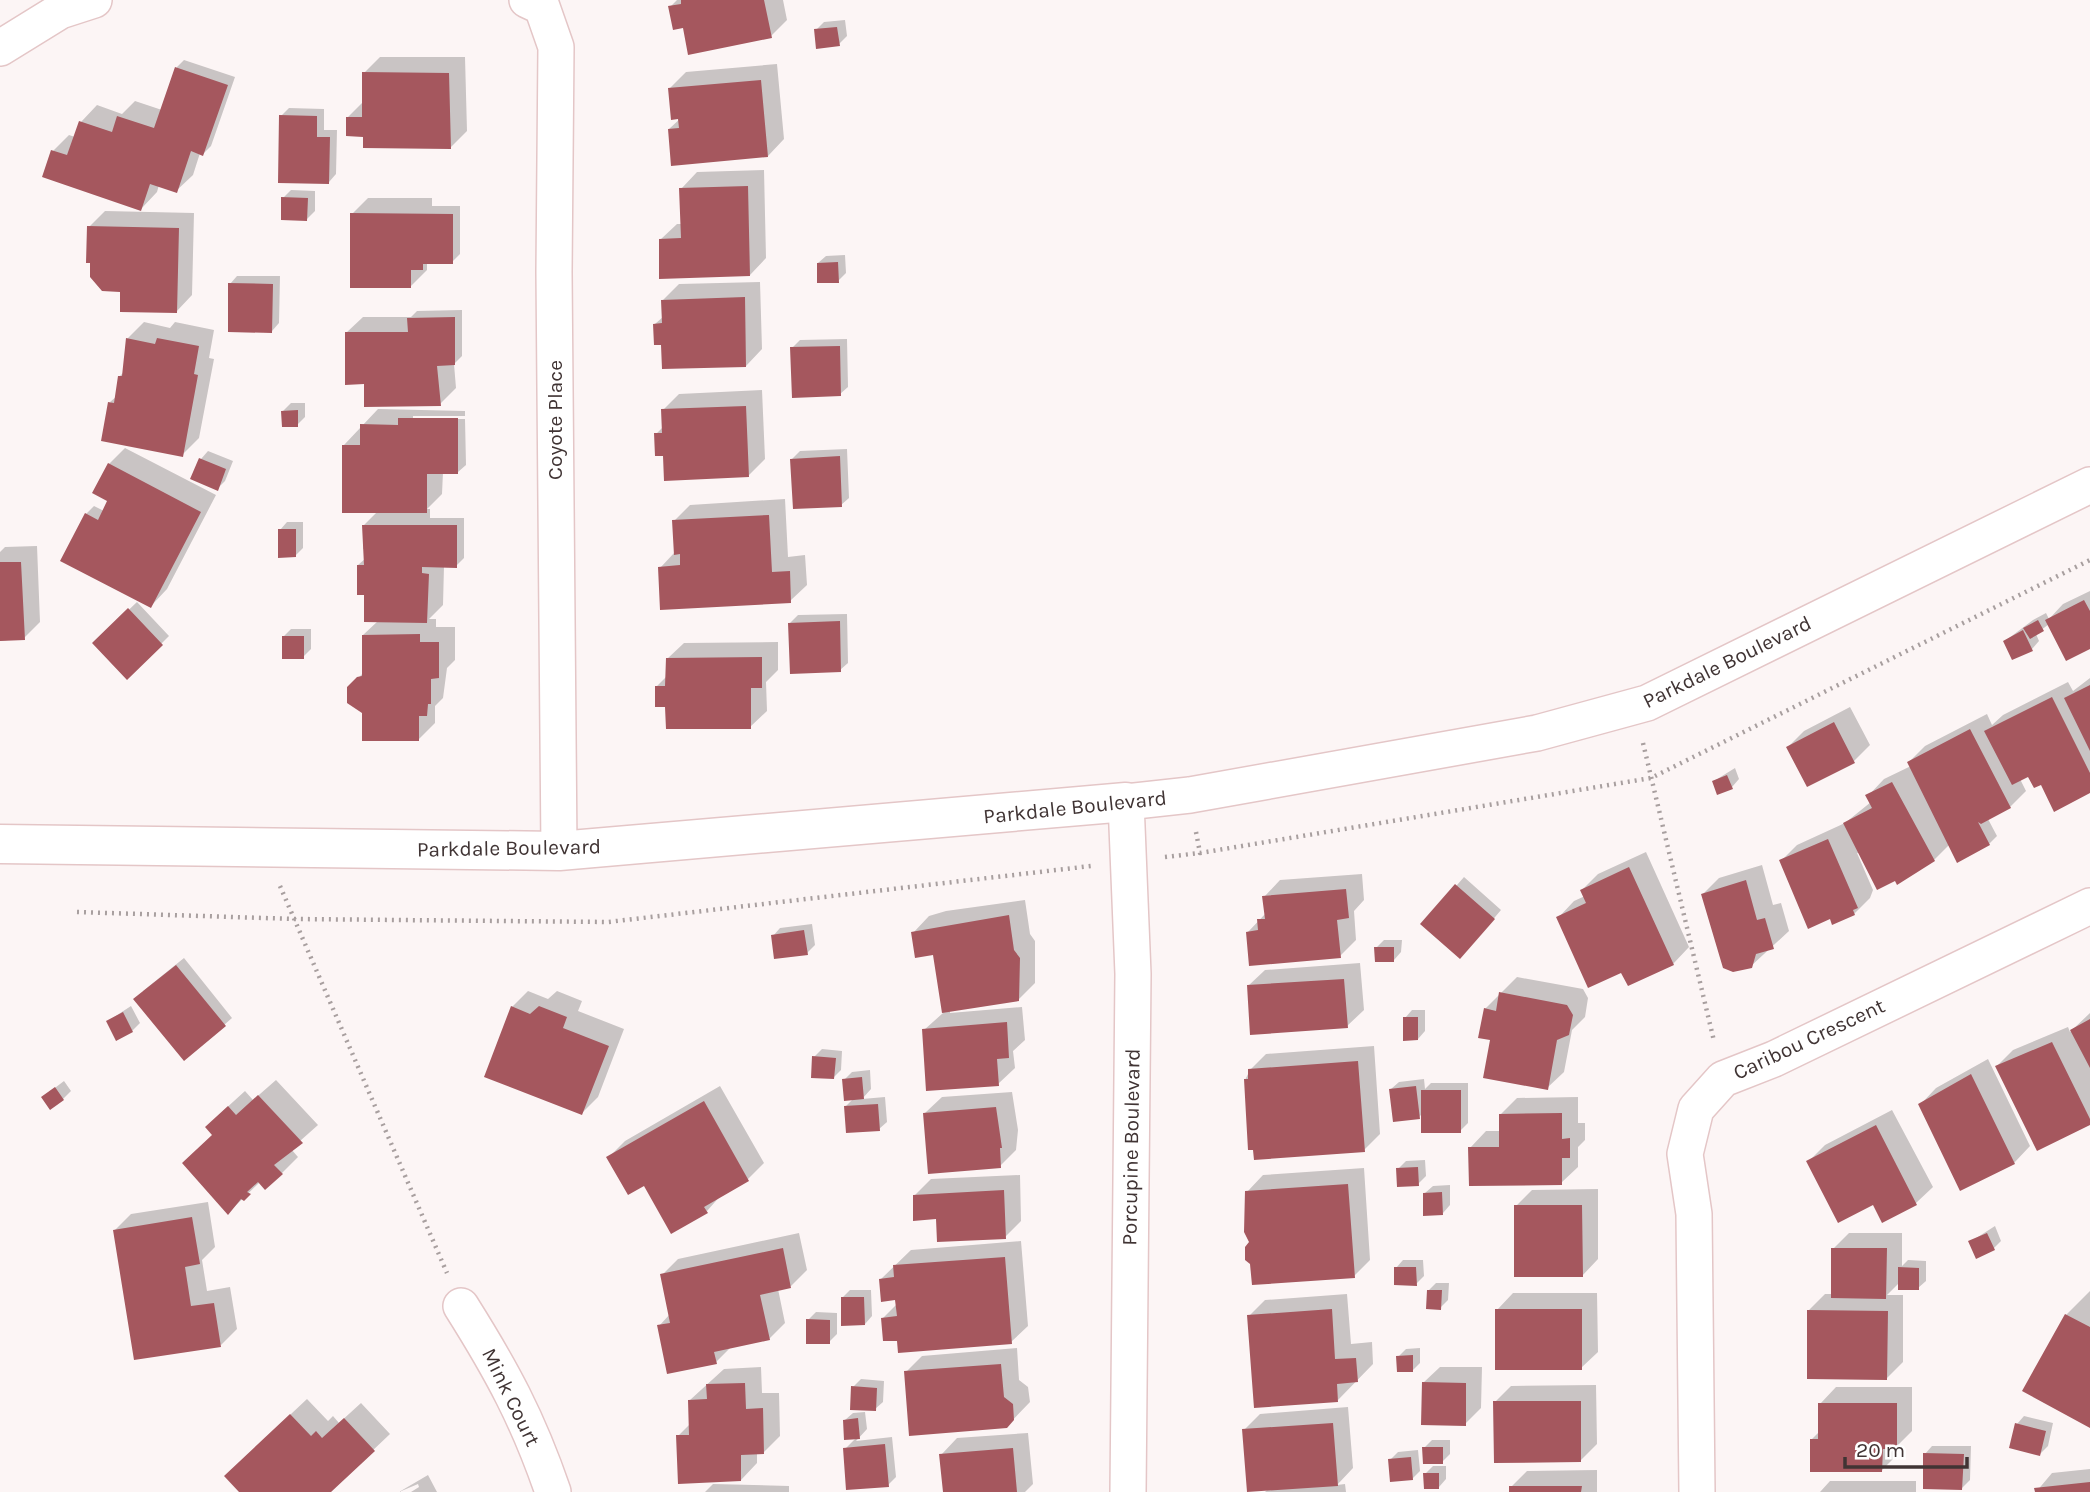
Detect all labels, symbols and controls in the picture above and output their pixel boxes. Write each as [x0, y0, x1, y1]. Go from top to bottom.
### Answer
street label: Coyote Place [543, 360, 567, 480]
street label: Parkdale Boulevard [1639, 611, 1815, 713]
street label: Parkdale Boulevard [982, 785, 1168, 829]
street label: Parkdale Boulevard [417, 834, 601, 862]
street label: Caribou Crescent [1729, 993, 1889, 1085]
street label: Porcupine Boulevard [1117, 1048, 1145, 1246]
street label: Mink Court [477, 1344, 545, 1450]
scale bar [1845, 1426, 1968, 1470]
text: 20 m [1856, 1438, 1905, 1462]

